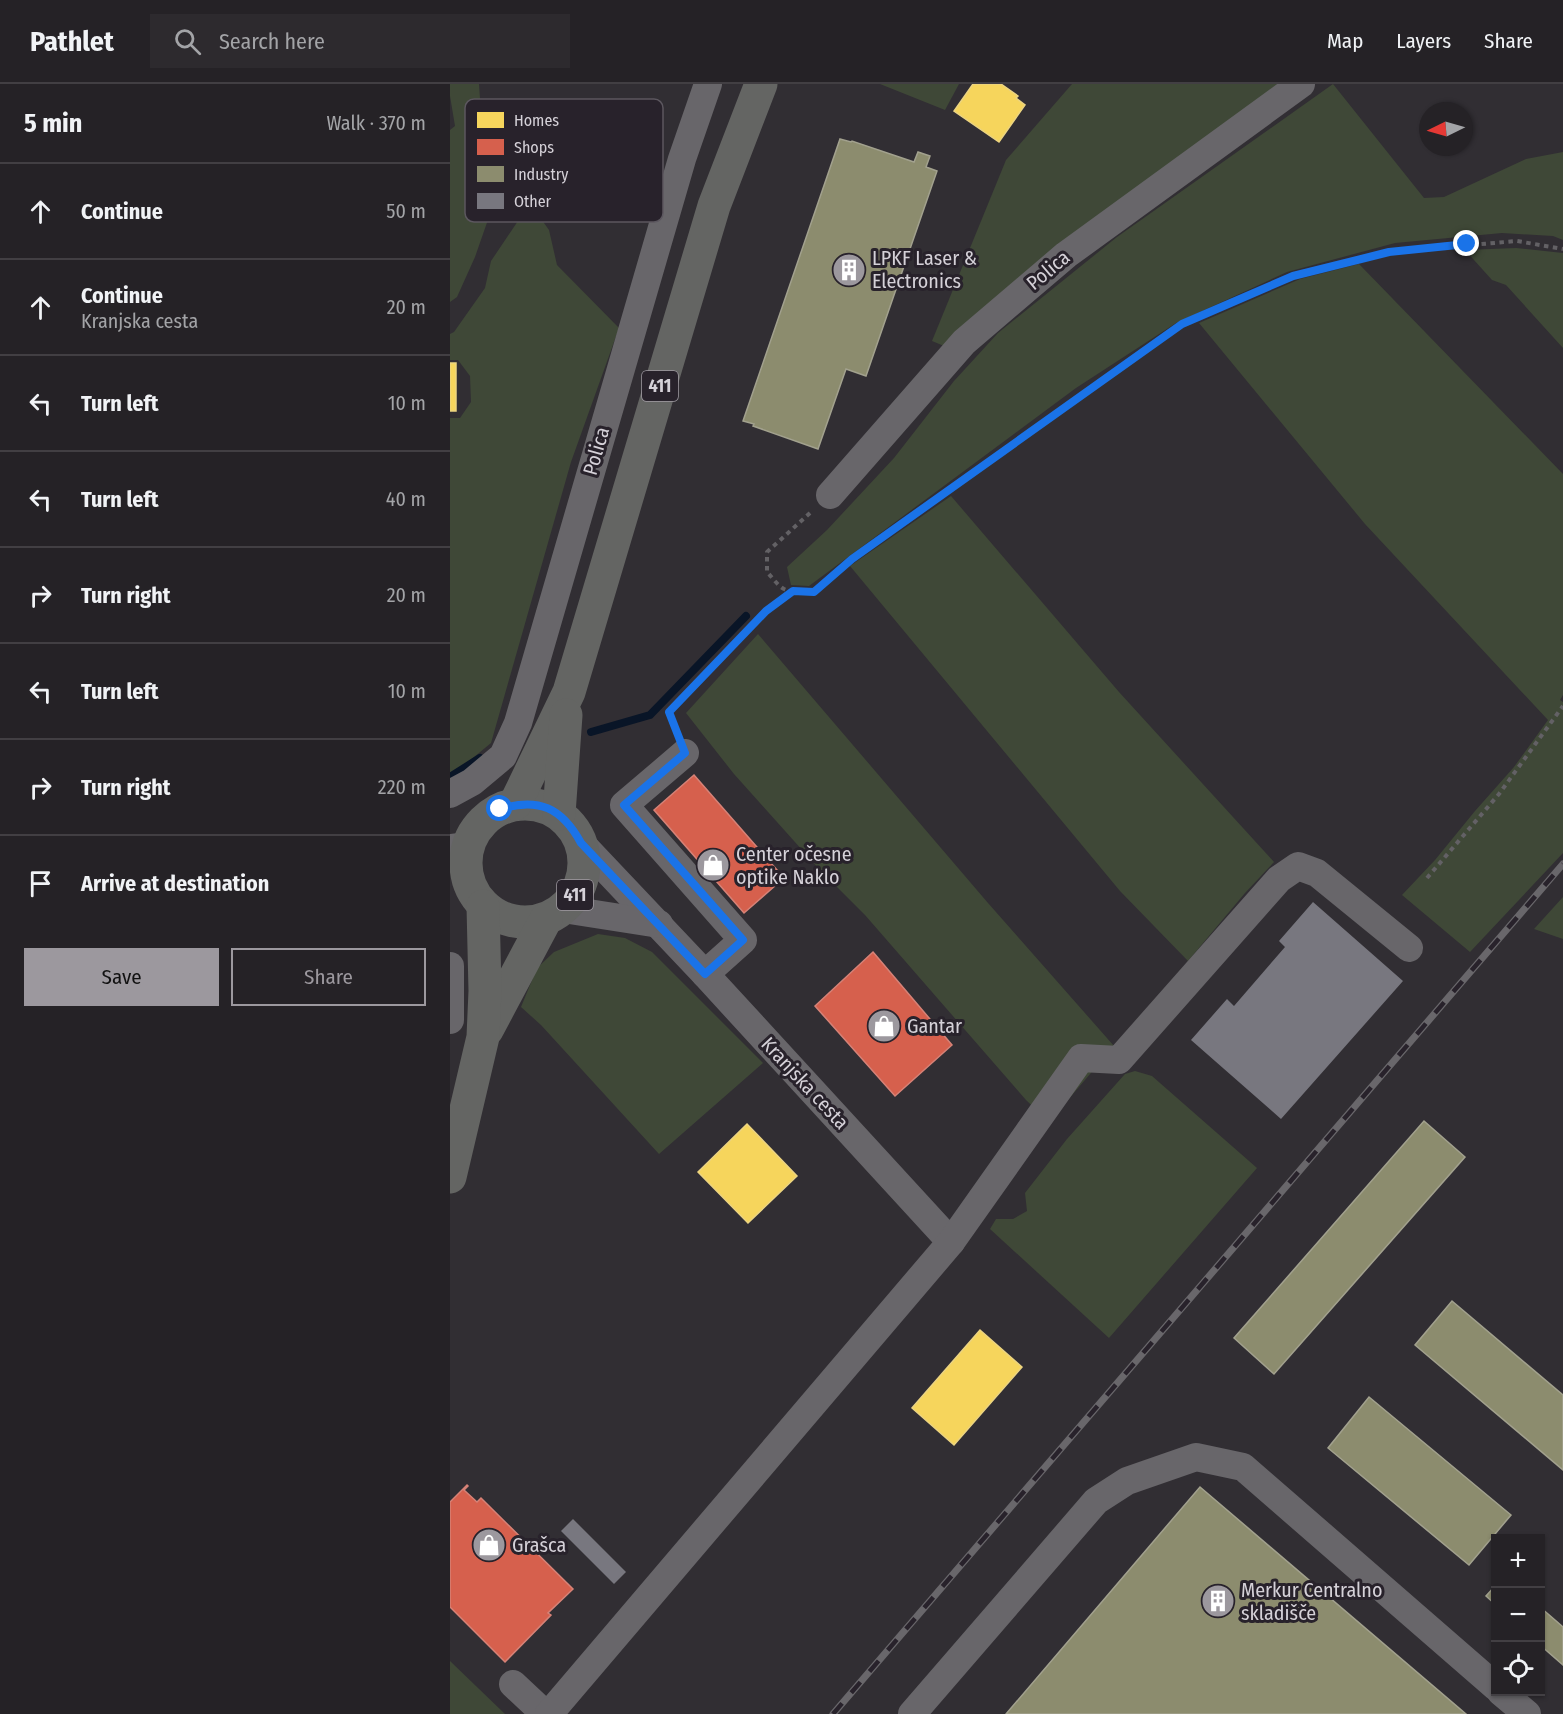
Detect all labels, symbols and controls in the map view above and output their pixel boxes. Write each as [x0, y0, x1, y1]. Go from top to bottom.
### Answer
search box [150, 14, 570, 68]
text: Pathlet [30, 25, 114, 58]
icon: search [171, 25, 204, 58]
text: Search here [219, 28, 325, 55]
text: Map [1327, 28, 1363, 54]
text: Layers [1396, 28, 1451, 54]
text: Share [1484, 28, 1533, 54]
legend [465, 99, 663, 222]
north arrow [1419, 102, 1473, 156]
text: 5 min [24, 108, 82, 139]
text: Walk · 370 m [326, 111, 426, 135]
text: Homes [514, 111, 559, 130]
text: Shops [514, 138, 554, 157]
text: Industry [514, 165, 569, 184]
text: Other [514, 192, 552, 211]
icon: ahead [24, 195, 57, 228]
text: Continue [81, 198, 163, 225]
text: 50 m [386, 199, 426, 223]
route end [1453, 230, 1479, 256]
street label: Polica [1022, 245, 1074, 295]
place label: LPKF Laser & Electronics [872, 246, 977, 293]
building icon: LPKF Laser & Electronics [831, 252, 867, 288]
text: Continue [81, 282, 163, 309]
icon: ahead [24, 291, 57, 324]
text: 20 m [387, 295, 426, 319]
text: Kranjska cesta [81, 309, 198, 333]
road number: 411 [642, 371, 678, 401]
icon: left [24, 387, 57, 420]
text: Turn left [81, 390, 159, 417]
text: 10 m [388, 391, 426, 415]
street label: Polica [578, 424, 614, 478]
icon: left [24, 483, 57, 516]
text: Turn left [81, 486, 159, 513]
text: 40 m [386, 487, 426, 511]
icon: right [24, 579, 57, 612]
text: Turn right [81, 582, 170, 609]
text: 20 m [387, 583, 426, 607]
icon: left [24, 675, 57, 708]
text: Turn left [81, 678, 159, 705]
text: 10 m [388, 679, 426, 703]
icon: right [24, 771, 57, 804]
text: Turn right [81, 774, 170, 801]
text: 220 m [378, 775, 426, 799]
route start [486, 795, 512, 821]
place label: Center očesne optike Naklo [736, 842, 852, 889]
shop icon: Center očesne optike Naklo [695, 847, 731, 883]
icon: arrive [24, 867, 57, 900]
text: Arrive at destination [81, 870, 269, 897]
road number: 411 [557, 880, 593, 910]
button: Save [24, 948, 219, 1006]
button: Share [231, 948, 426, 1006]
shop icon: Gantar [866, 1008, 902, 1044]
place label: Gantar [907, 1014, 962, 1038]
street label: Kranjska cesta [756, 1032, 854, 1134]
shop icon: Grašca [471, 1527, 507, 1563]
place label: Grašca [512, 1533, 566, 1557]
map controls [1491, 1534, 1545, 1696]
button: + [1491, 1534, 1545, 1588]
place label: Merkur Centralno skladišče [1241, 1578, 1382, 1625]
building icon: Merkur Centralno skladišče [1200, 1583, 1236, 1619]
button: − [1491, 1588, 1545, 1642]
button: locate [1491, 1642, 1545, 1696]

